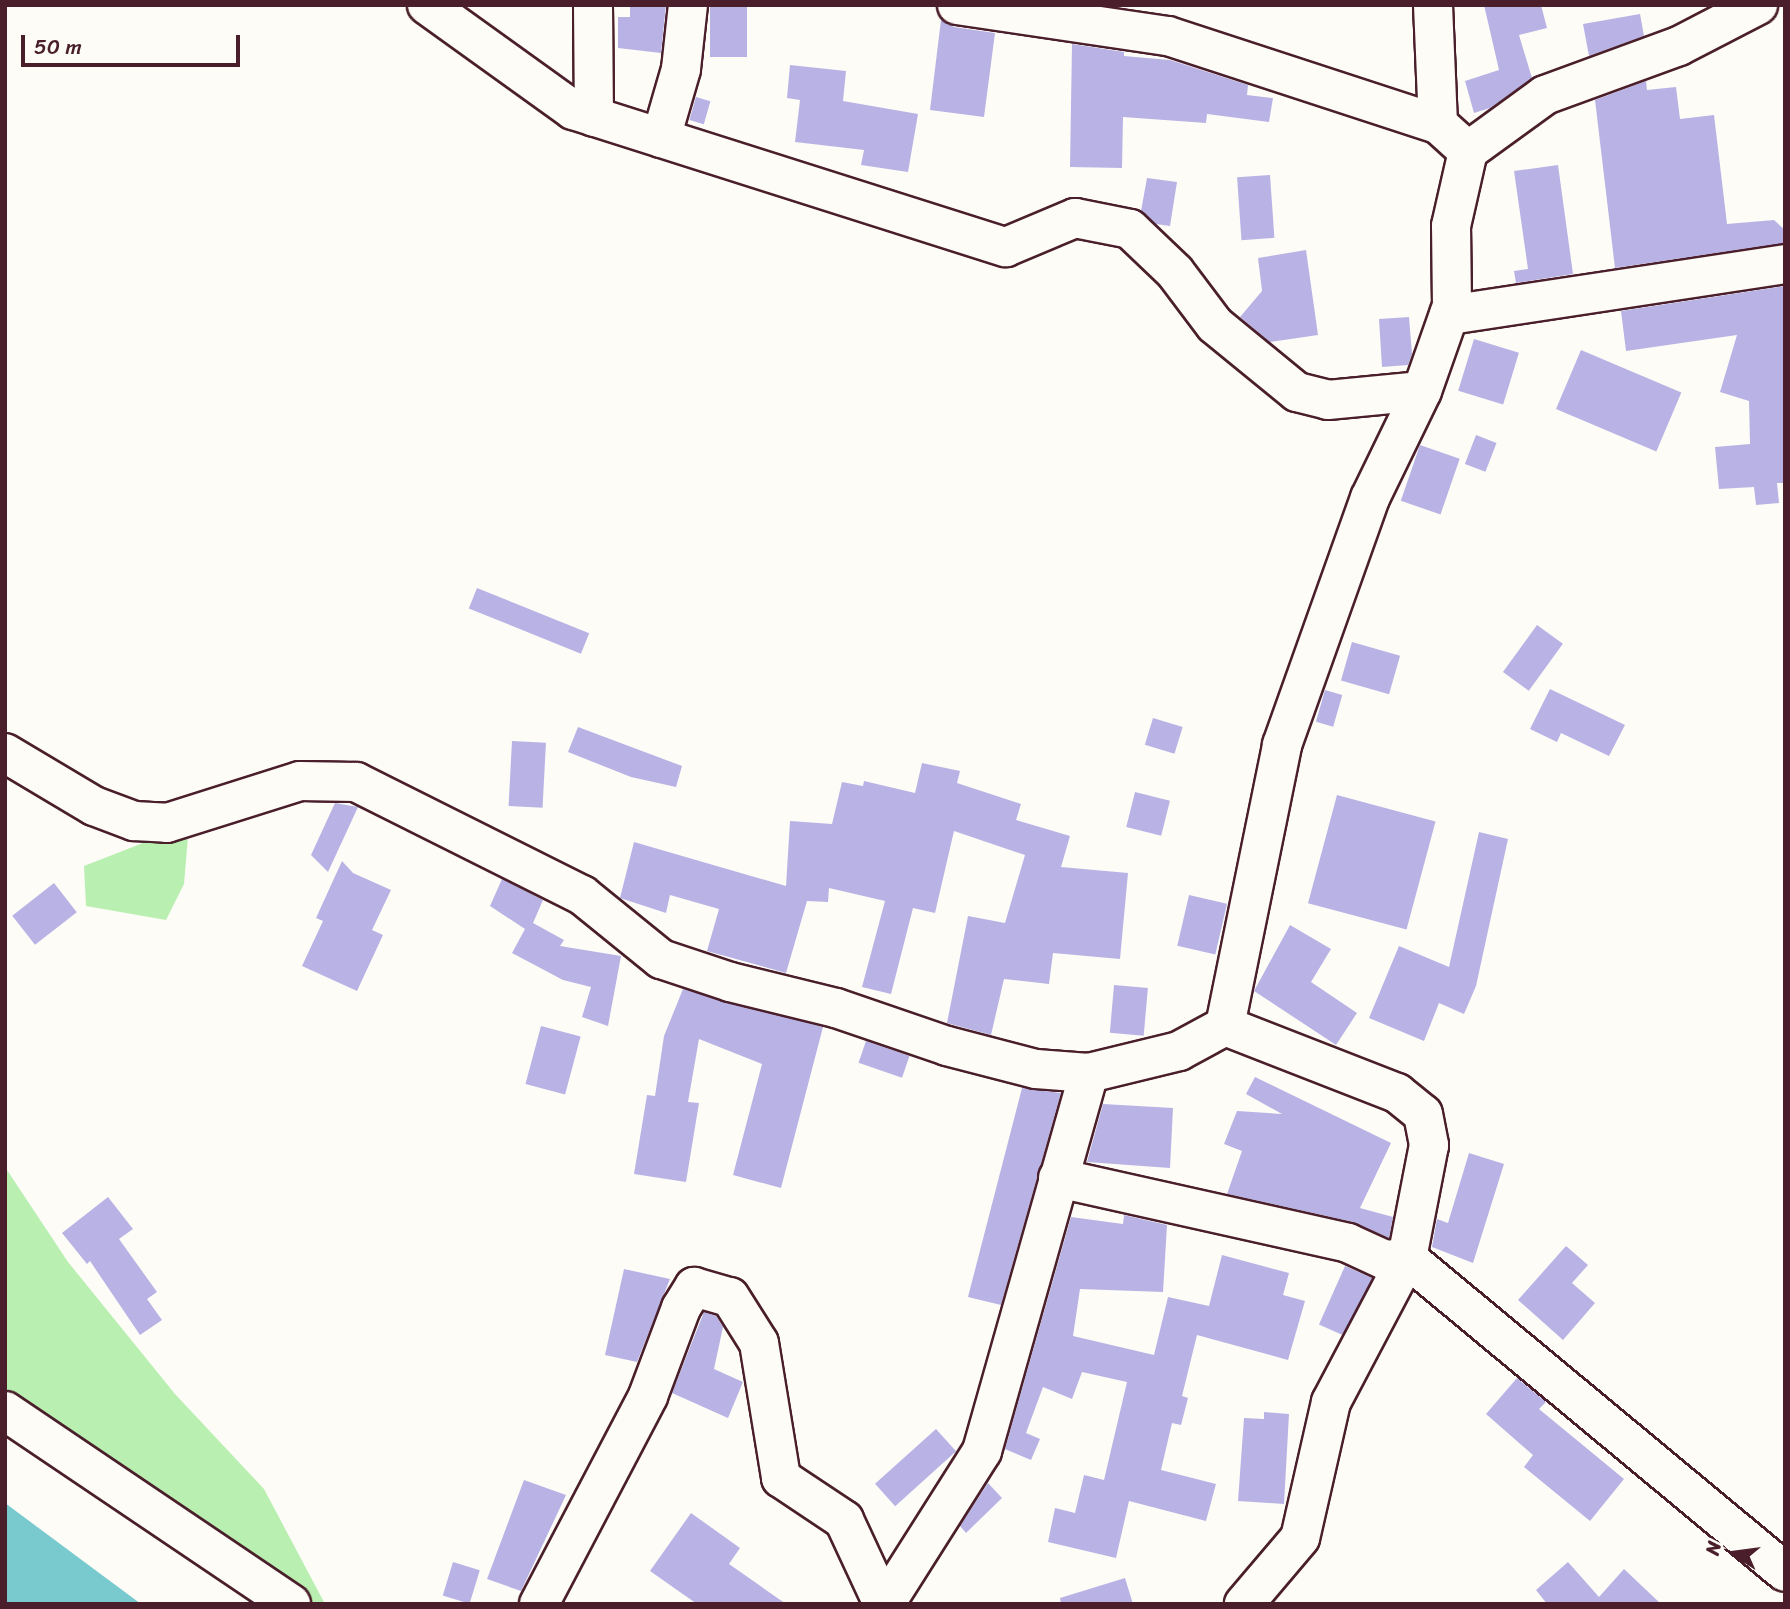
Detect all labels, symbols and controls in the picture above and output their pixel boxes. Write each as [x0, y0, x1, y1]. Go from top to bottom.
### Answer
scale bar [24, 21, 243, 65]
text: 50 m [34, 28, 82, 66]
north arrow [1699, 1518, 1769, 1588]
text: N [1695, 1538, 1731, 1558]

